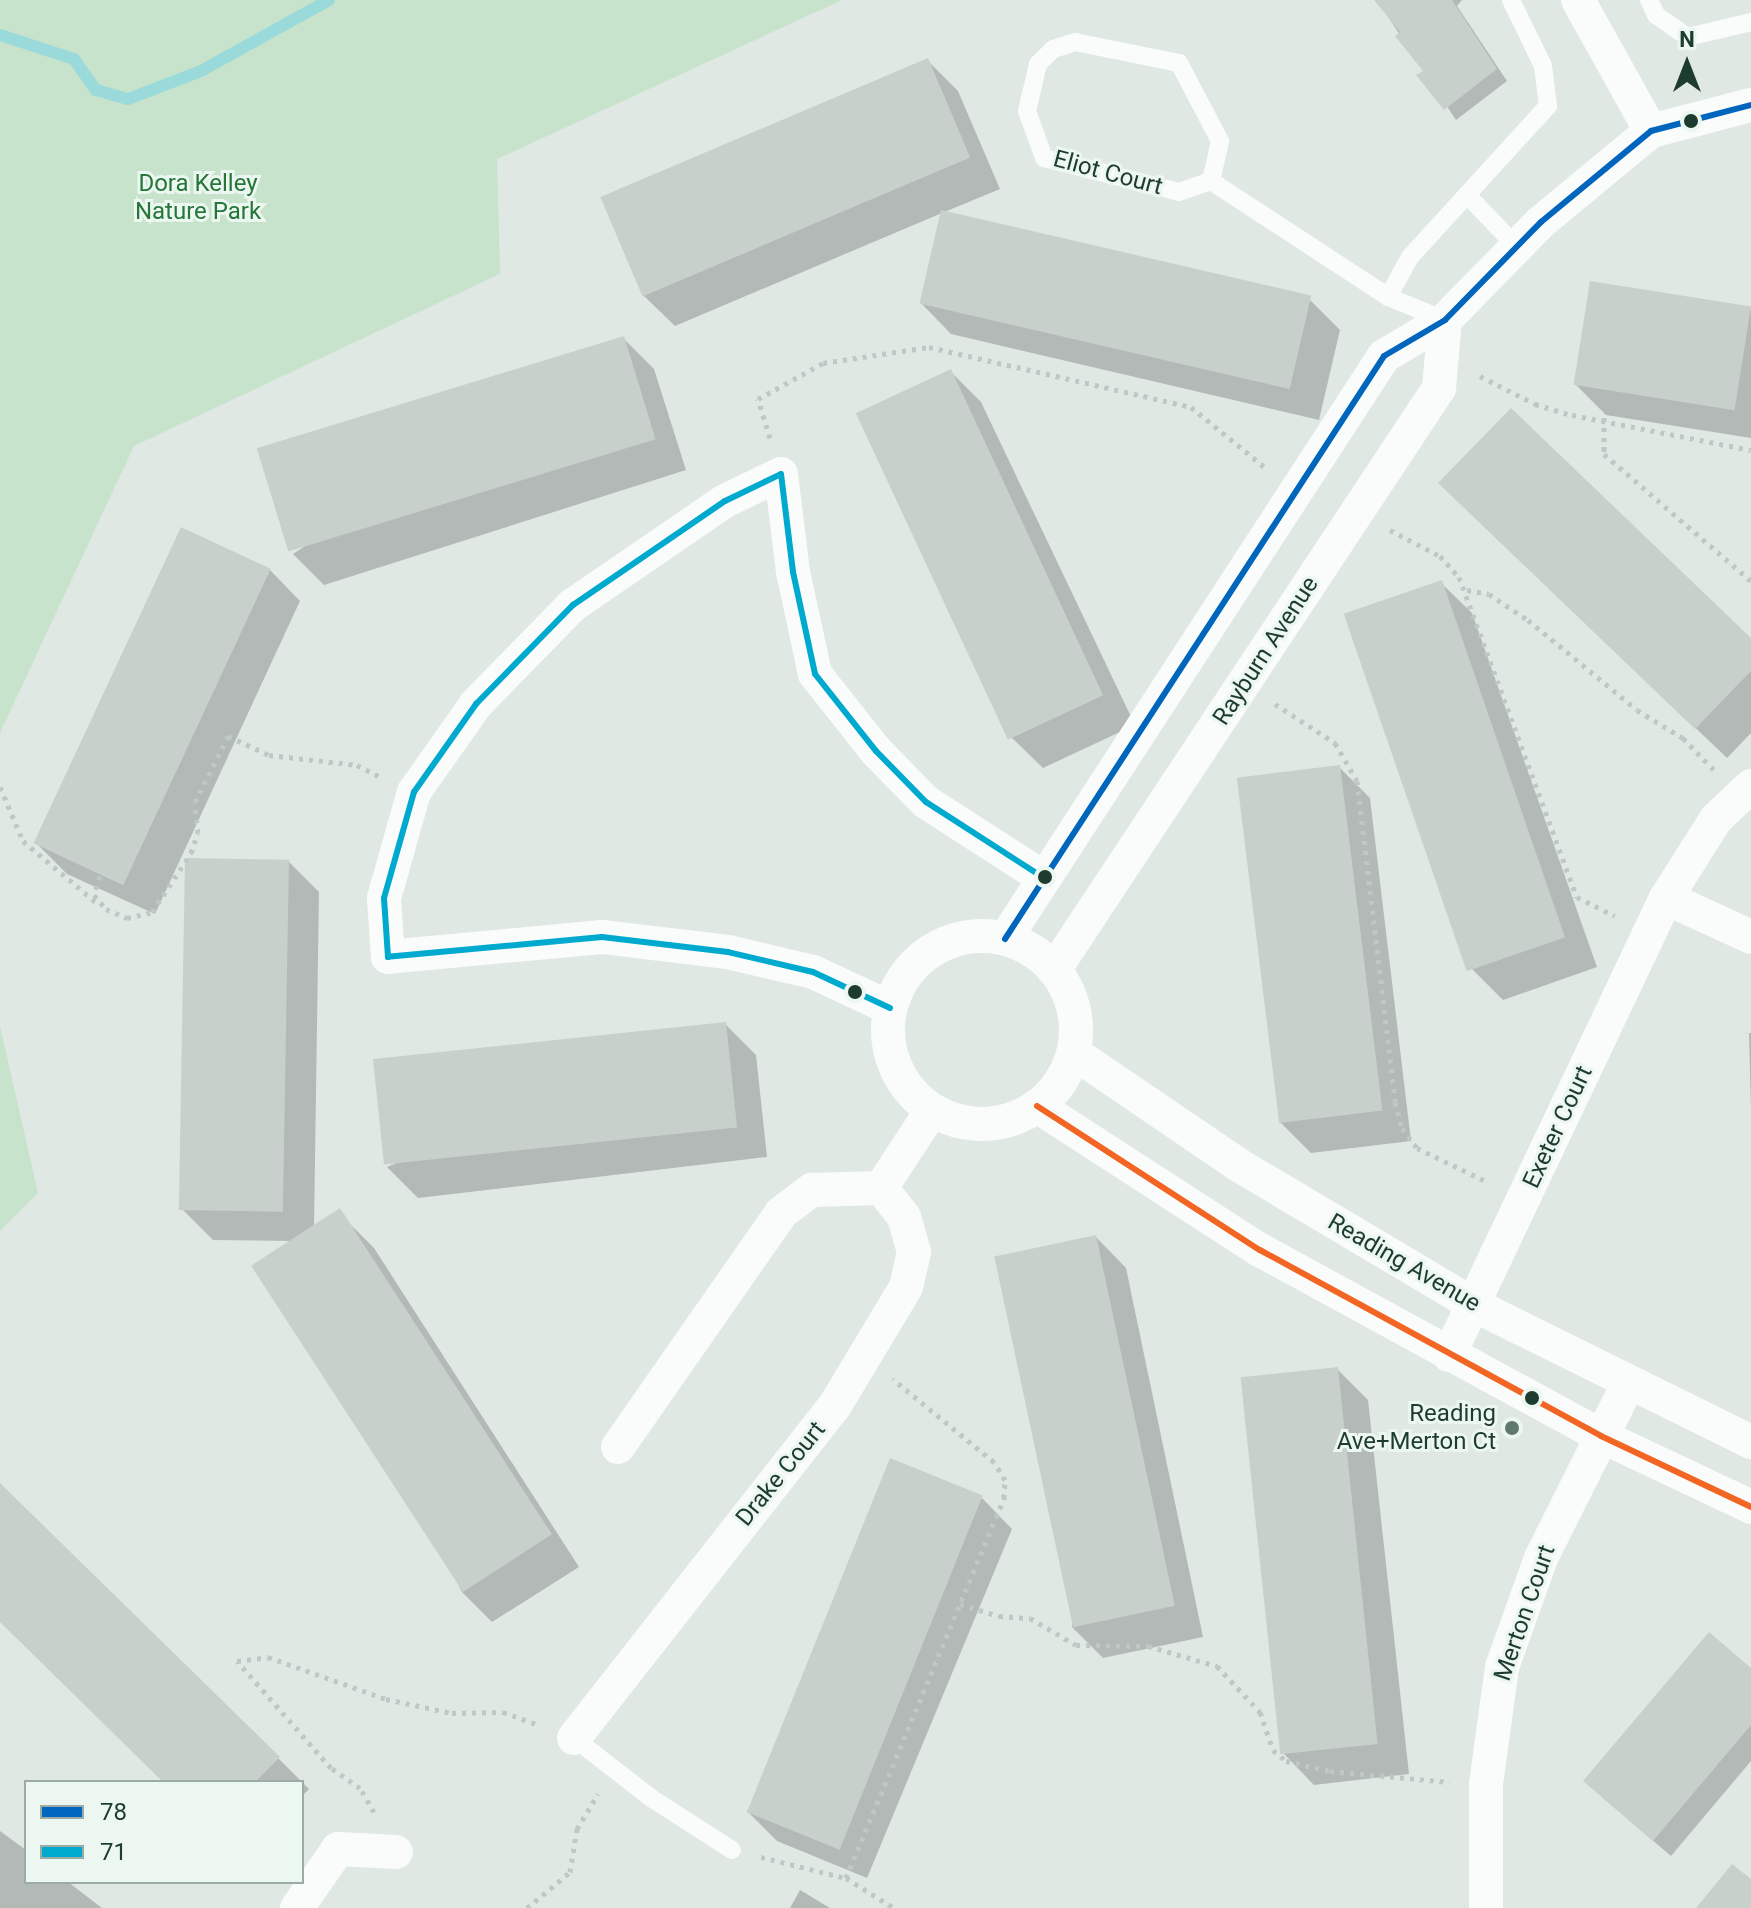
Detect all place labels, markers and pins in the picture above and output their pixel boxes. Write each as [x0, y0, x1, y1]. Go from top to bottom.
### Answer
unlabelled marker [1683, 113, 1699, 129]
unlabelled marker [1037, 869, 1053, 885]
unlabelled marker [847, 984, 863, 1000]
unlabelled marker [1524, 1390, 1540, 1406]
place label: Reading Ave+Merton Ct [1337, 1400, 1496, 1456]
marker: Reading Ave+Merton Ct [1503, 1419, 1521, 1437]

